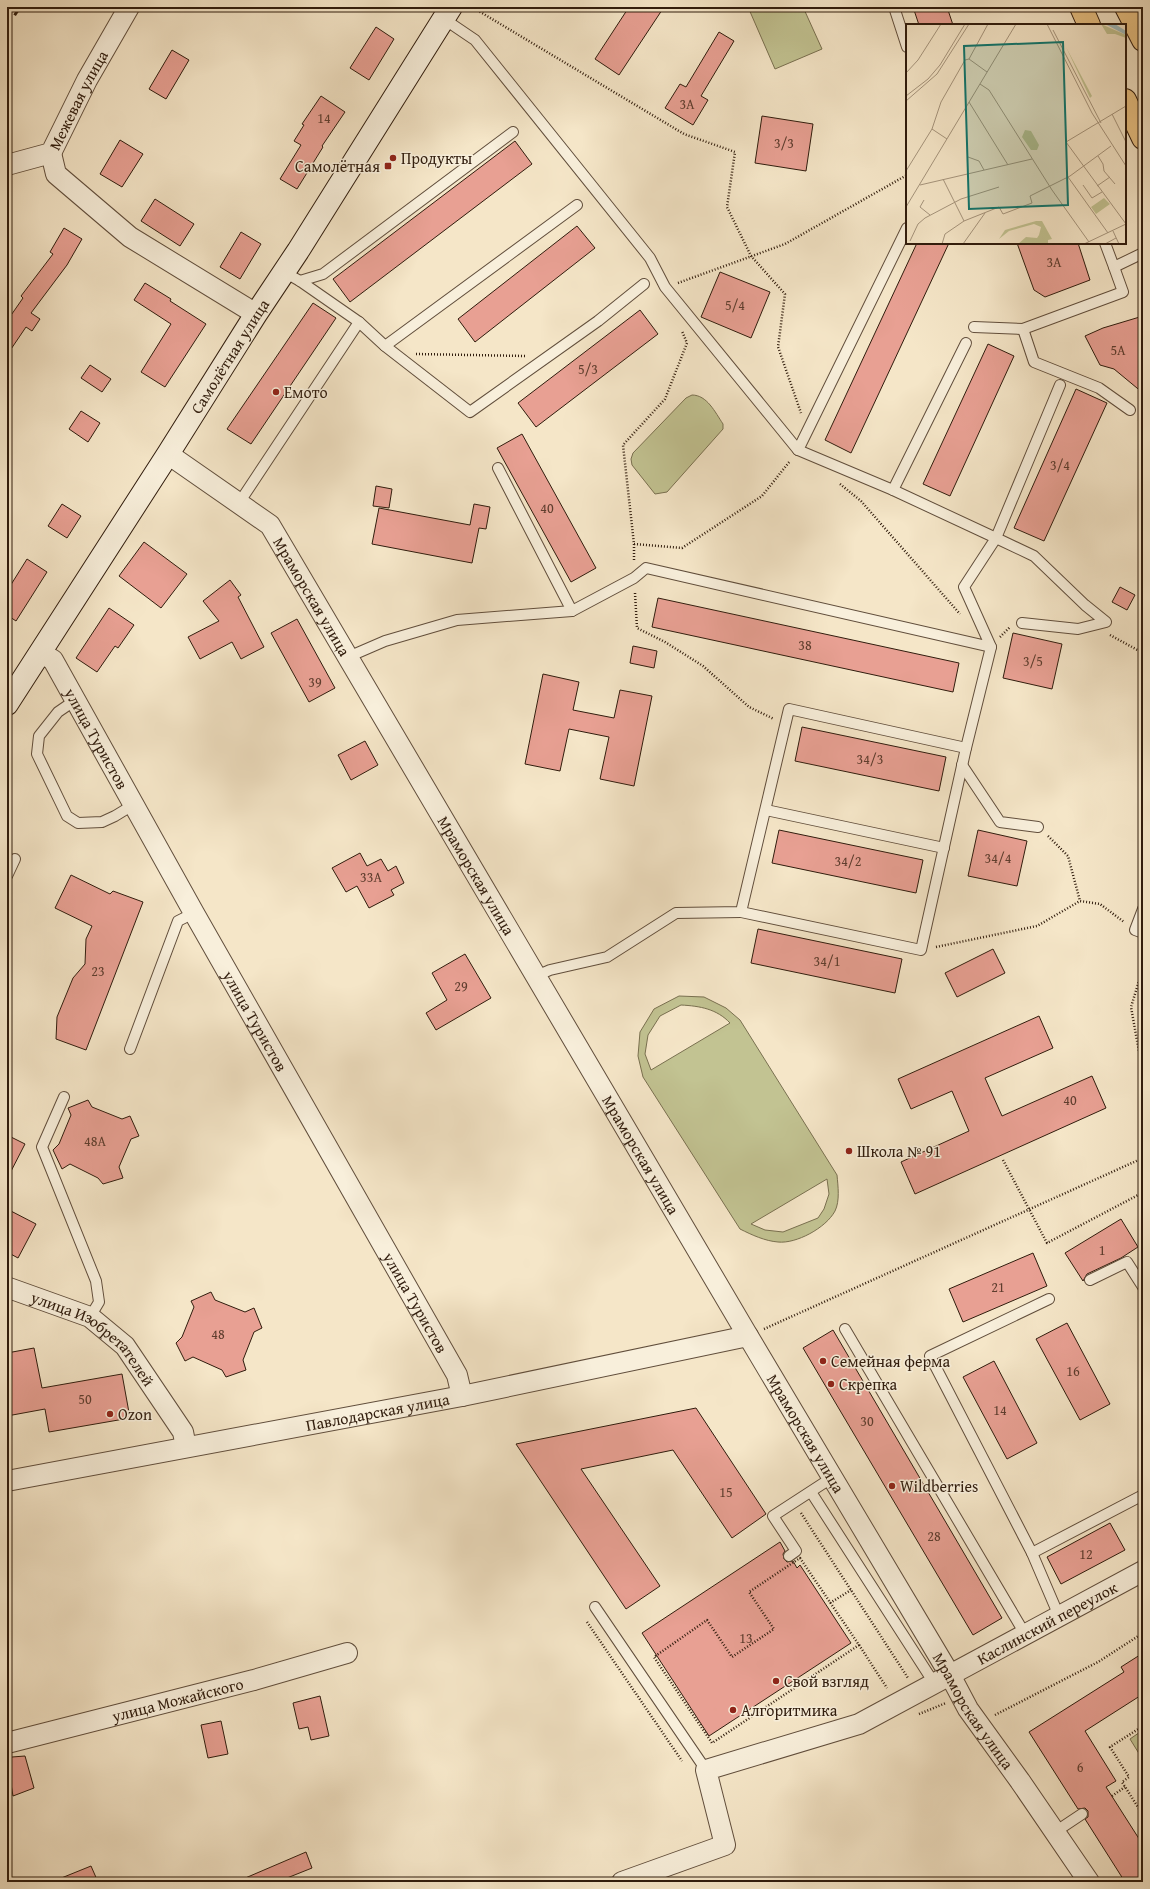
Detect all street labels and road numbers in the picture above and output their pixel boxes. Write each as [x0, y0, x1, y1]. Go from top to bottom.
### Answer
street label: Межевая улица [42, 45, 114, 154]
street label: Самолётная улица [184, 294, 275, 418]
street label: Мраморская улица [267, 532, 357, 661]
street label: улица Туристов [58, 682, 135, 794]
street label: Мраморская улица [432, 811, 521, 940]
street label: улица Туристов [217, 965, 294, 1076]
street label: Мраморская улица [596, 1090, 686, 1219]
street label: улица Туристов [377, 1247, 454, 1358]
street label: улица Изобретателей [27, 1285, 161, 1391]
street label: Мраморская улица [761, 1369, 851, 1498]
street label: Павлодарская улица [304, 1387, 452, 1437]
street label: Каслинский переулок [972, 1575, 1122, 1670]
street label: Мраморская улица [927, 1648, 1020, 1775]
street label: улица Можайского [108, 1671, 246, 1728]

